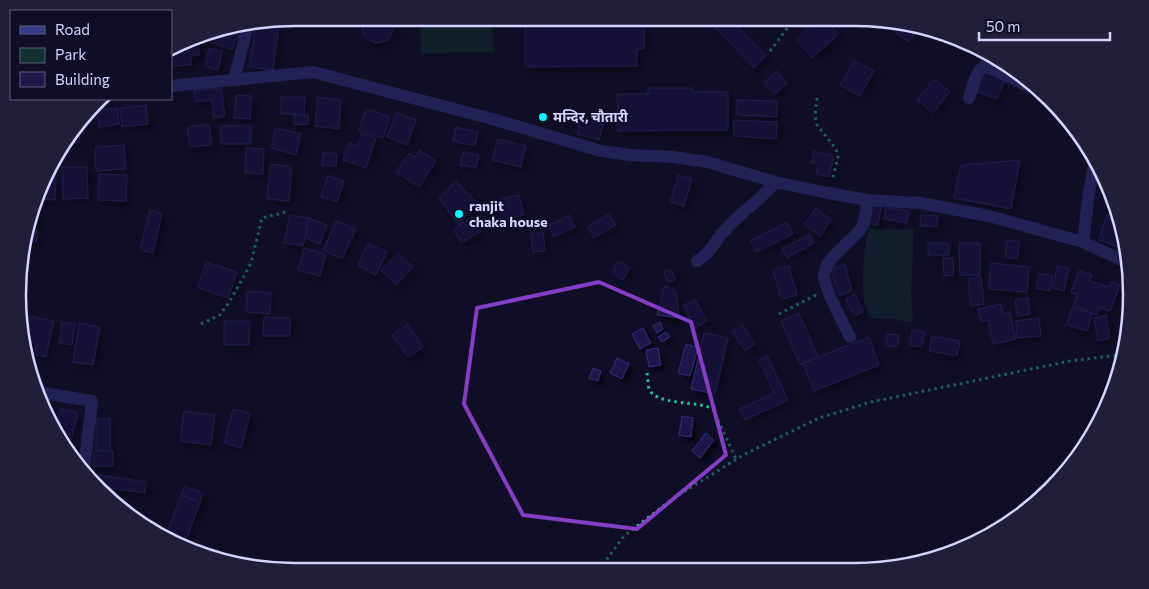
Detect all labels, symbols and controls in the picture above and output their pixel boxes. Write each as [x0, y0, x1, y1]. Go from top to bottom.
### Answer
legend [10, 10, 172, 100]
scale bar [979, 10, 1110, 42]
text: 50 m [986, 17, 1020, 35]
text: Road [55, 20, 90, 38]
text: Park [55, 45, 86, 63]
text: Building [55, 70, 110, 88]
place label: मन्दिर, चौतारी [553, 108, 629, 125]
marker: मन्दिर, चौतारी [537, 111, 549, 123]
place label: ranjit chaka house [469, 197, 548, 230]
marker: ranjit chaka house [453, 208, 465, 220]

